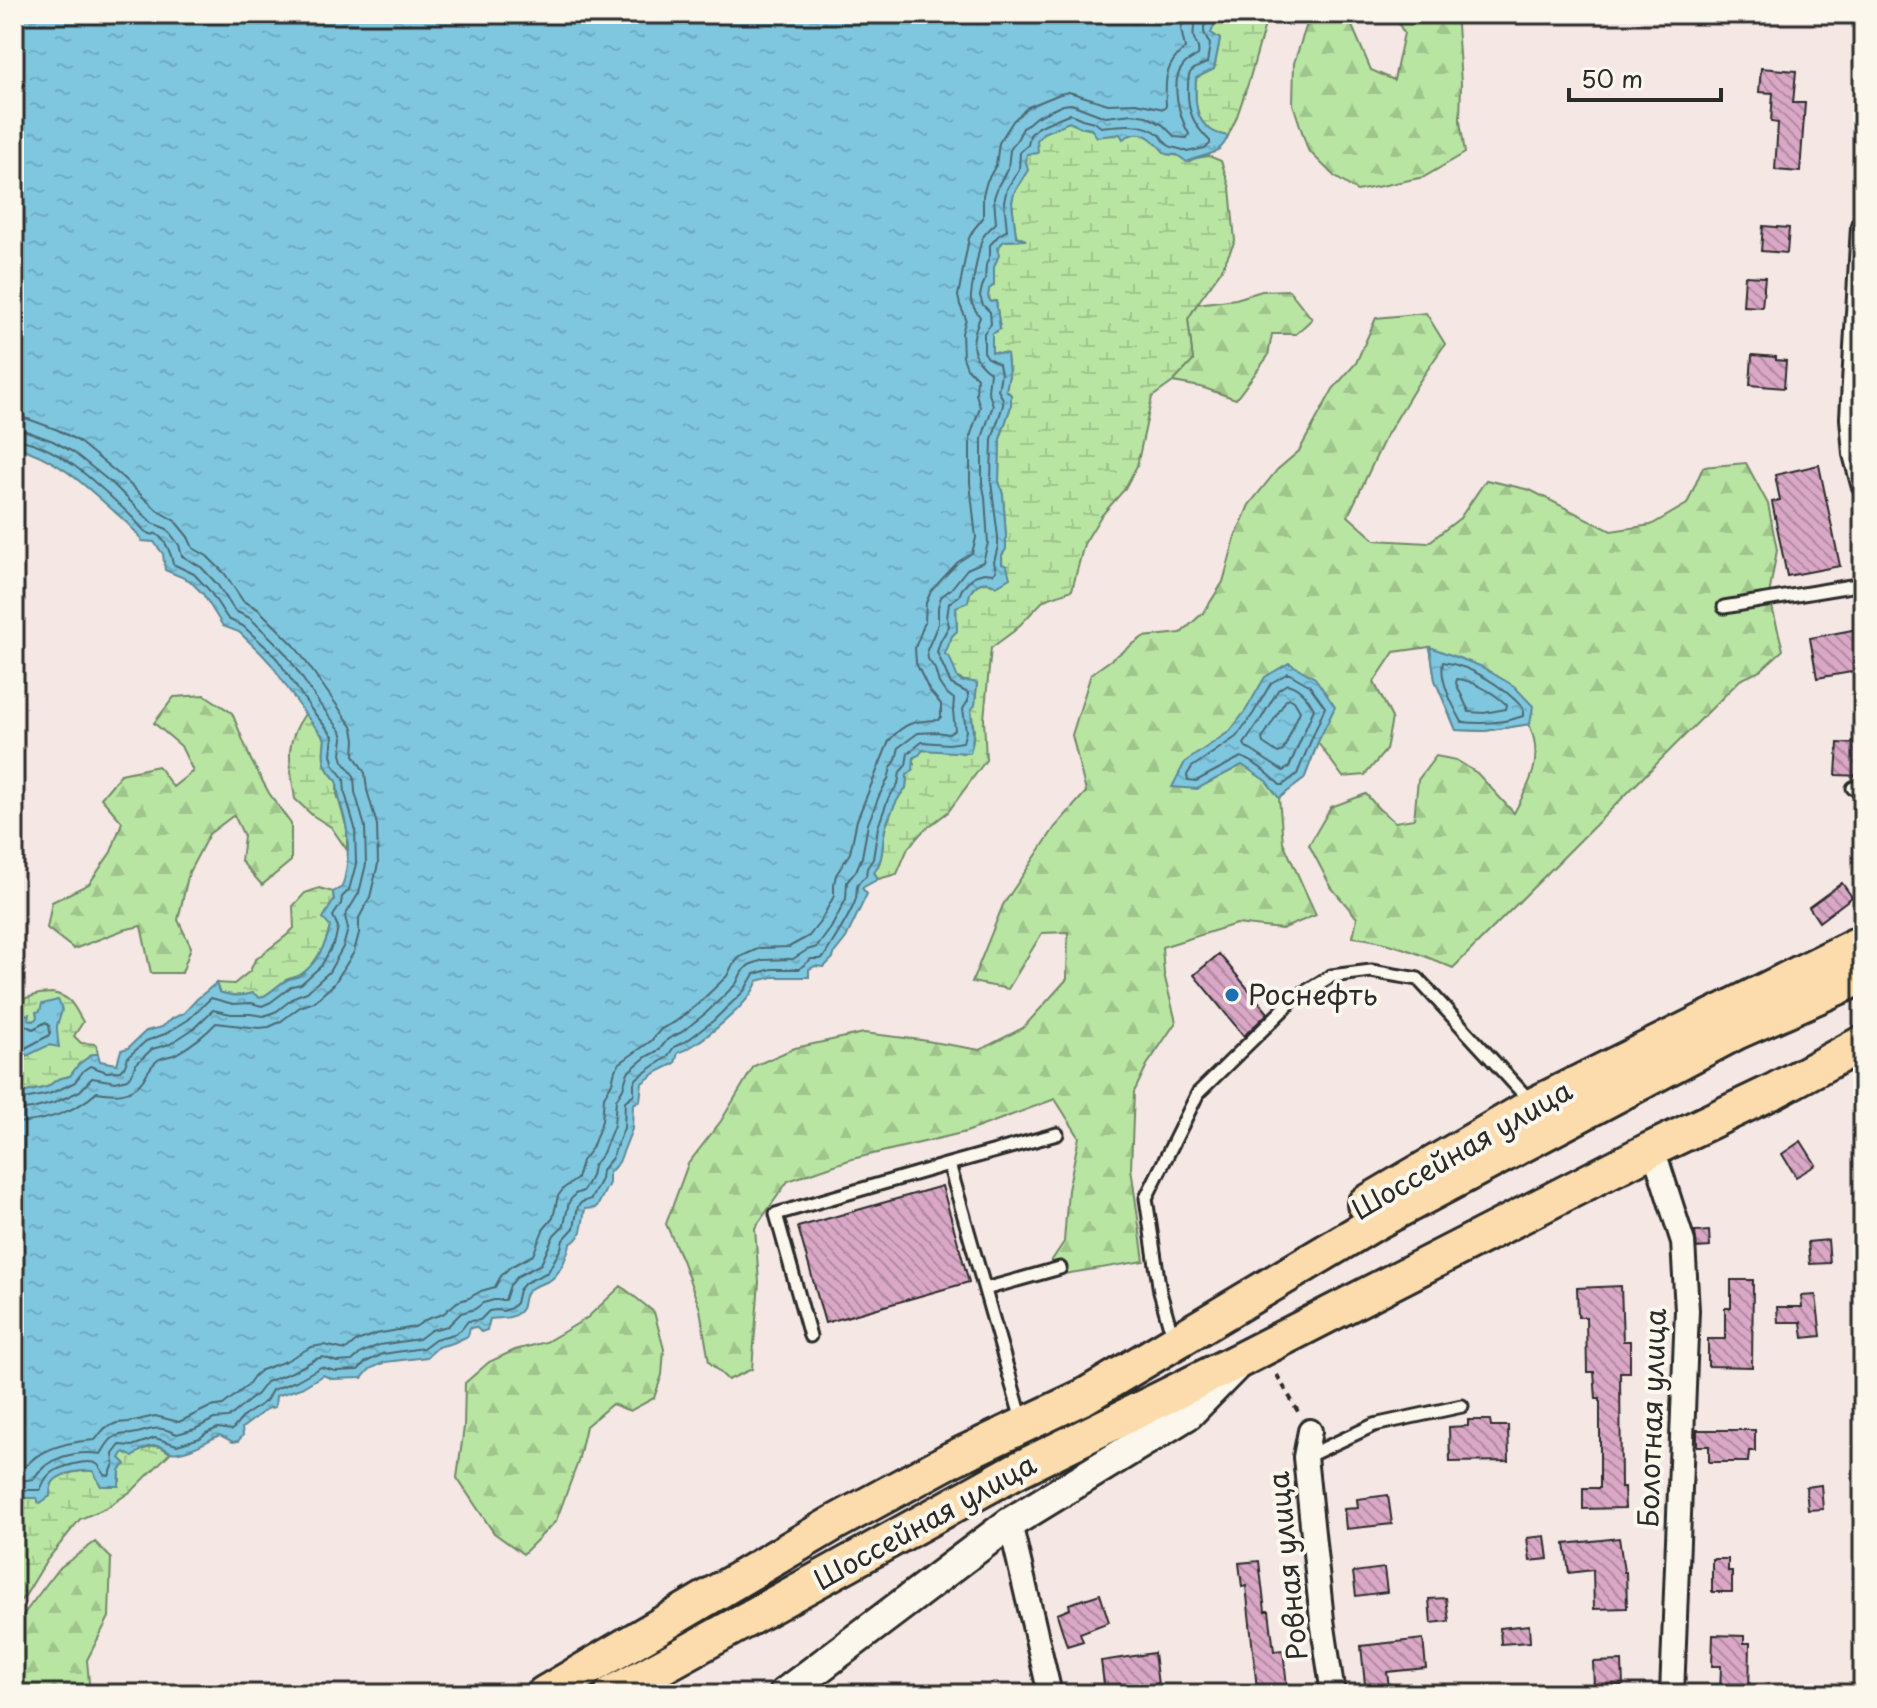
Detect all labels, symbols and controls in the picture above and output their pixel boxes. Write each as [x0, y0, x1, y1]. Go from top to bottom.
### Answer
scale bar [1569, 52, 1721, 102]
text: 50 m [1581, 60, 1643, 96]
place label: Роснефть [1248, 972, 1377, 1015]
marker: Роснефть [1223, 986, 1241, 1004]
street label: Шоссейная улица [1343, 1068, 1580, 1229]
street label: Болотная улица [1625, 1307, 1676, 1529]
street label: Шоссейная улица [805, 1442, 1044, 1600]
street label: Ровная улица [1255, 1469, 1318, 1663]

